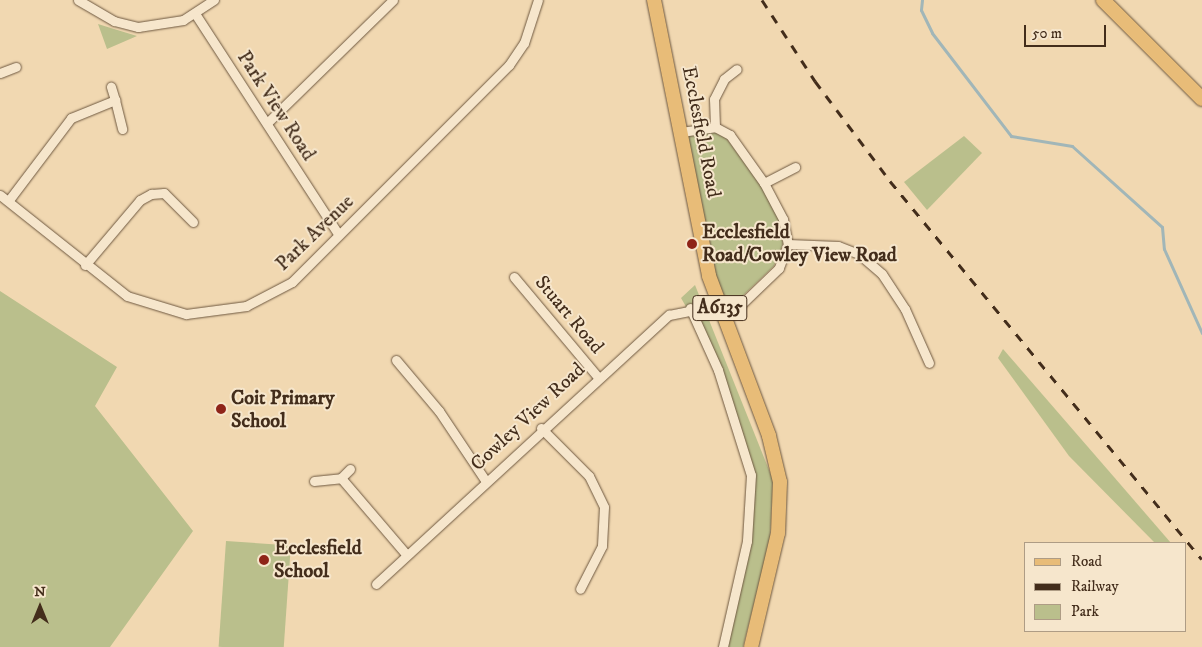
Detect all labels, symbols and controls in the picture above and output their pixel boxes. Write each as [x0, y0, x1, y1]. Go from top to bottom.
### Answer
scale bar [1027, 15, 1110, 47]
text: 50 m [1032, 24, 1062, 43]
street label: Park View Road [232, 47, 320, 165]
street label: Ecclesfield Road [676, 64, 726, 200]
street label: Park Avenue [271, 190, 359, 276]
place label: Ecclesfield Road/Cowley View Road [702, 220, 897, 267]
marker: Ecclesfield Road/Cowley View Road [686, 238, 698, 250]
street label: Stuart Road [529, 271, 609, 359]
road number: A6135 [691, 292, 749, 324]
street label: Cowley View Road [466, 358, 590, 476]
place label: Coit Primary School [231, 386, 334, 433]
marker: Coit Primary School [215, 403, 227, 415]
place label: Ecclesfield School [274, 536, 362, 583]
legend [1024, 542, 1187, 632]
text: Road [1071, 552, 1102, 571]
marker: Ecclesfield School [258, 554, 270, 566]
text: Railway [1071, 577, 1119, 596]
north arrow [15, 582, 65, 632]
text: N [34, 583, 46, 601]
text: Park [1071, 602, 1099, 621]

